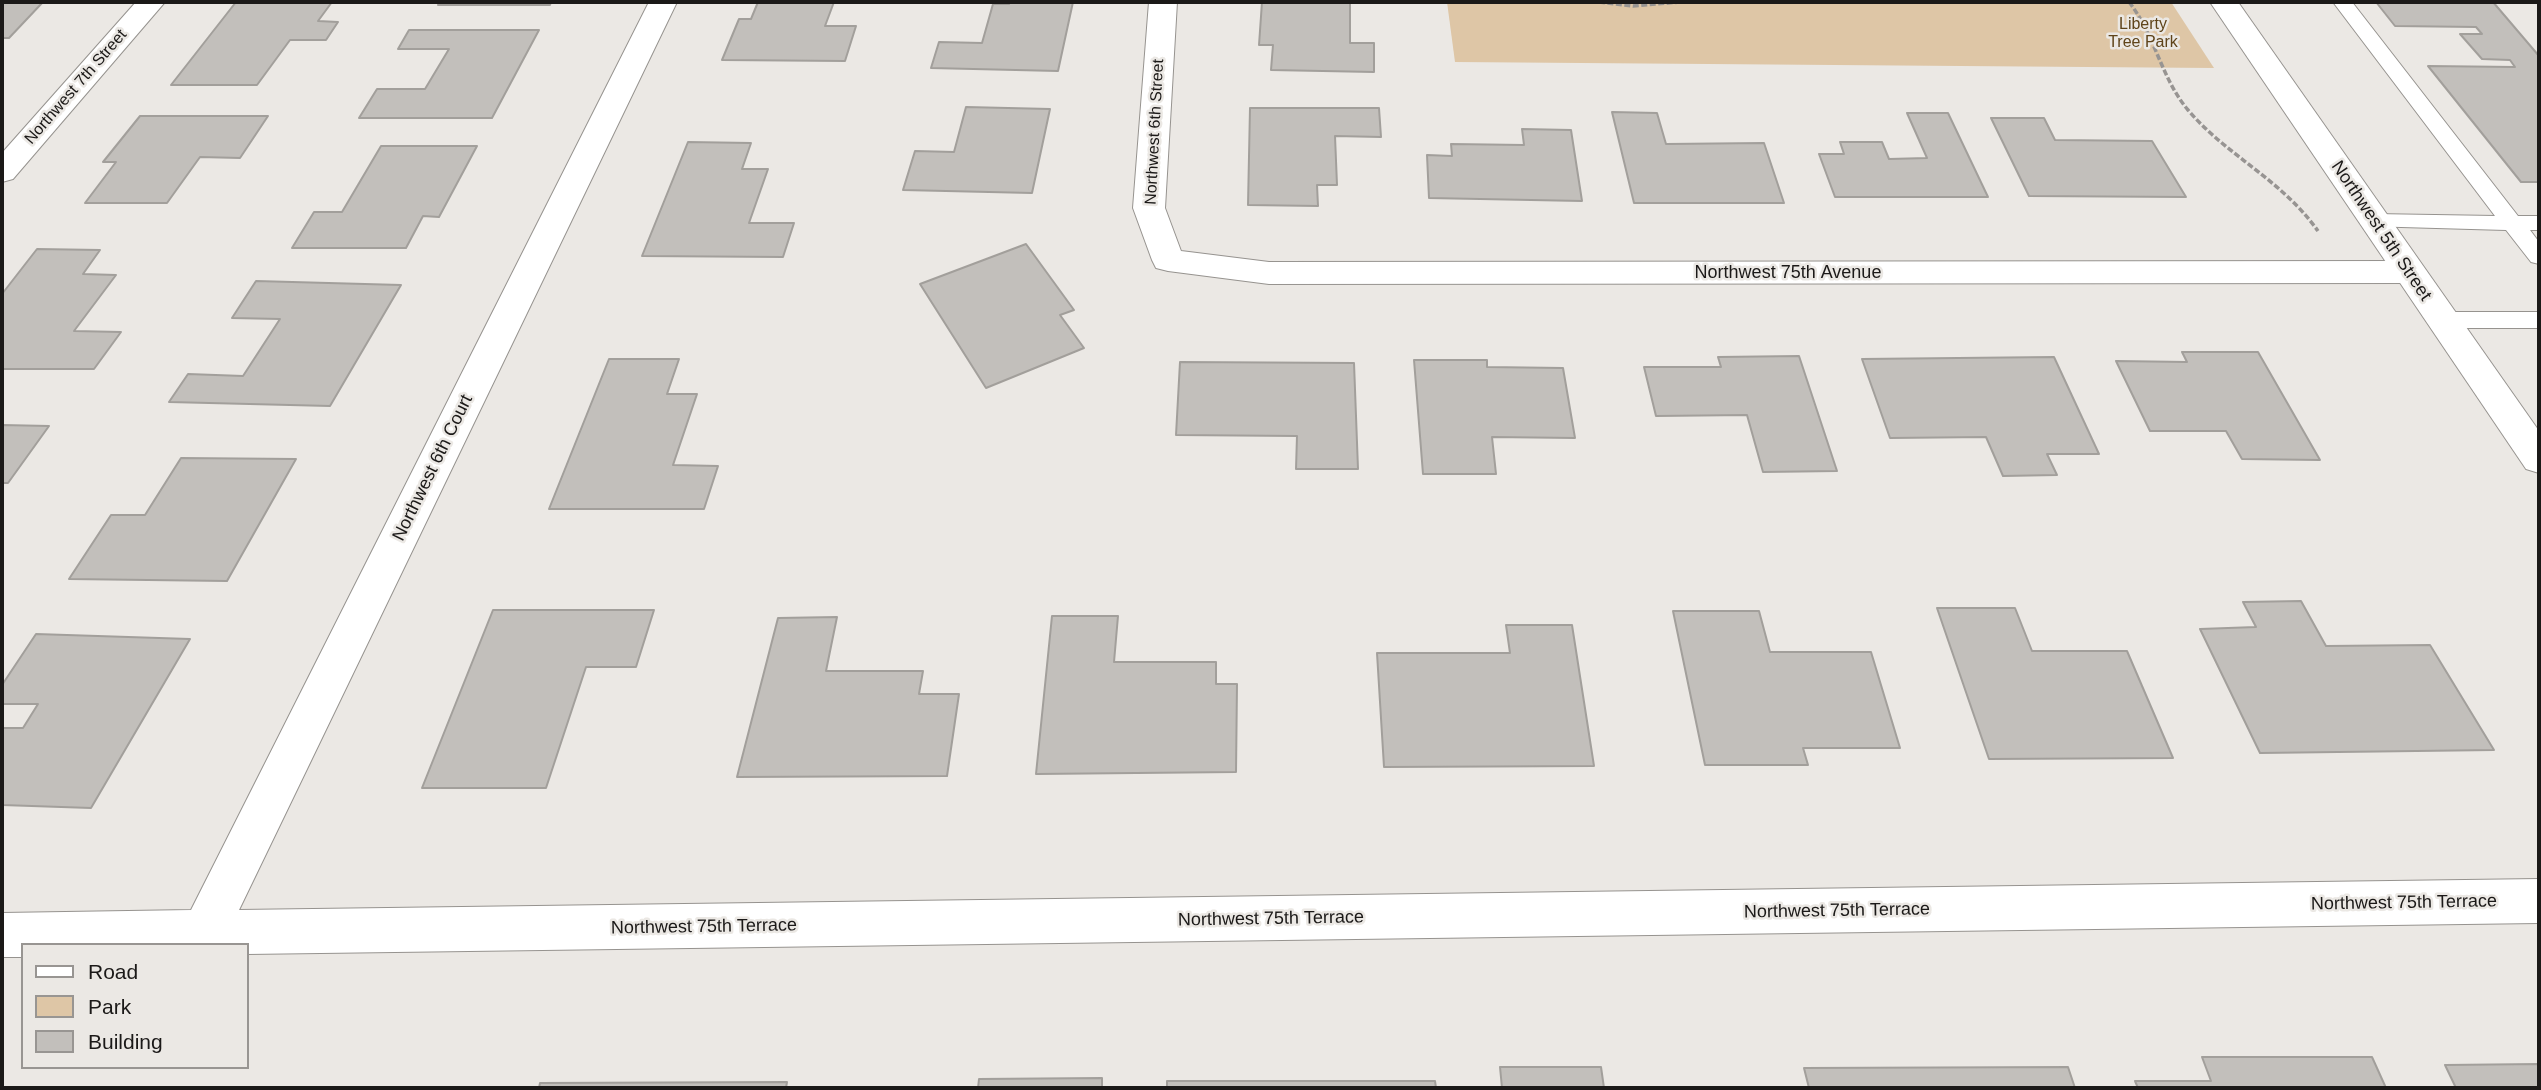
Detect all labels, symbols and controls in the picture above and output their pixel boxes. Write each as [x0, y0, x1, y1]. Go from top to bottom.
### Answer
park label: Liberty Tree Park [2108, 15, 2178, 53]
street label: Northwest 7th Street [21, 26, 131, 148]
street label: Northwest 6th Street [1142, 59, 1168, 205]
street label: Northwest 5th Street [2326, 157, 2436, 305]
street label: Northwest 75th Avenue [1695, 262, 1881, 284]
street label: Northwest 6th Court [388, 391, 478, 545]
street label: Northwest 75th Terrace [2311, 891, 2497, 915]
street label: Northwest 75th Terrace [1744, 899, 1930, 923]
street label: Northwest 75th Terrace [1178, 907, 1364, 931]
street label: Northwest 75th Terrace [611, 915, 797, 939]
legend [21, 943, 248, 1069]
text: Road [88, 960, 138, 983]
text: Park [88, 995, 131, 1018]
text: Building [88, 1030, 163, 1053]

